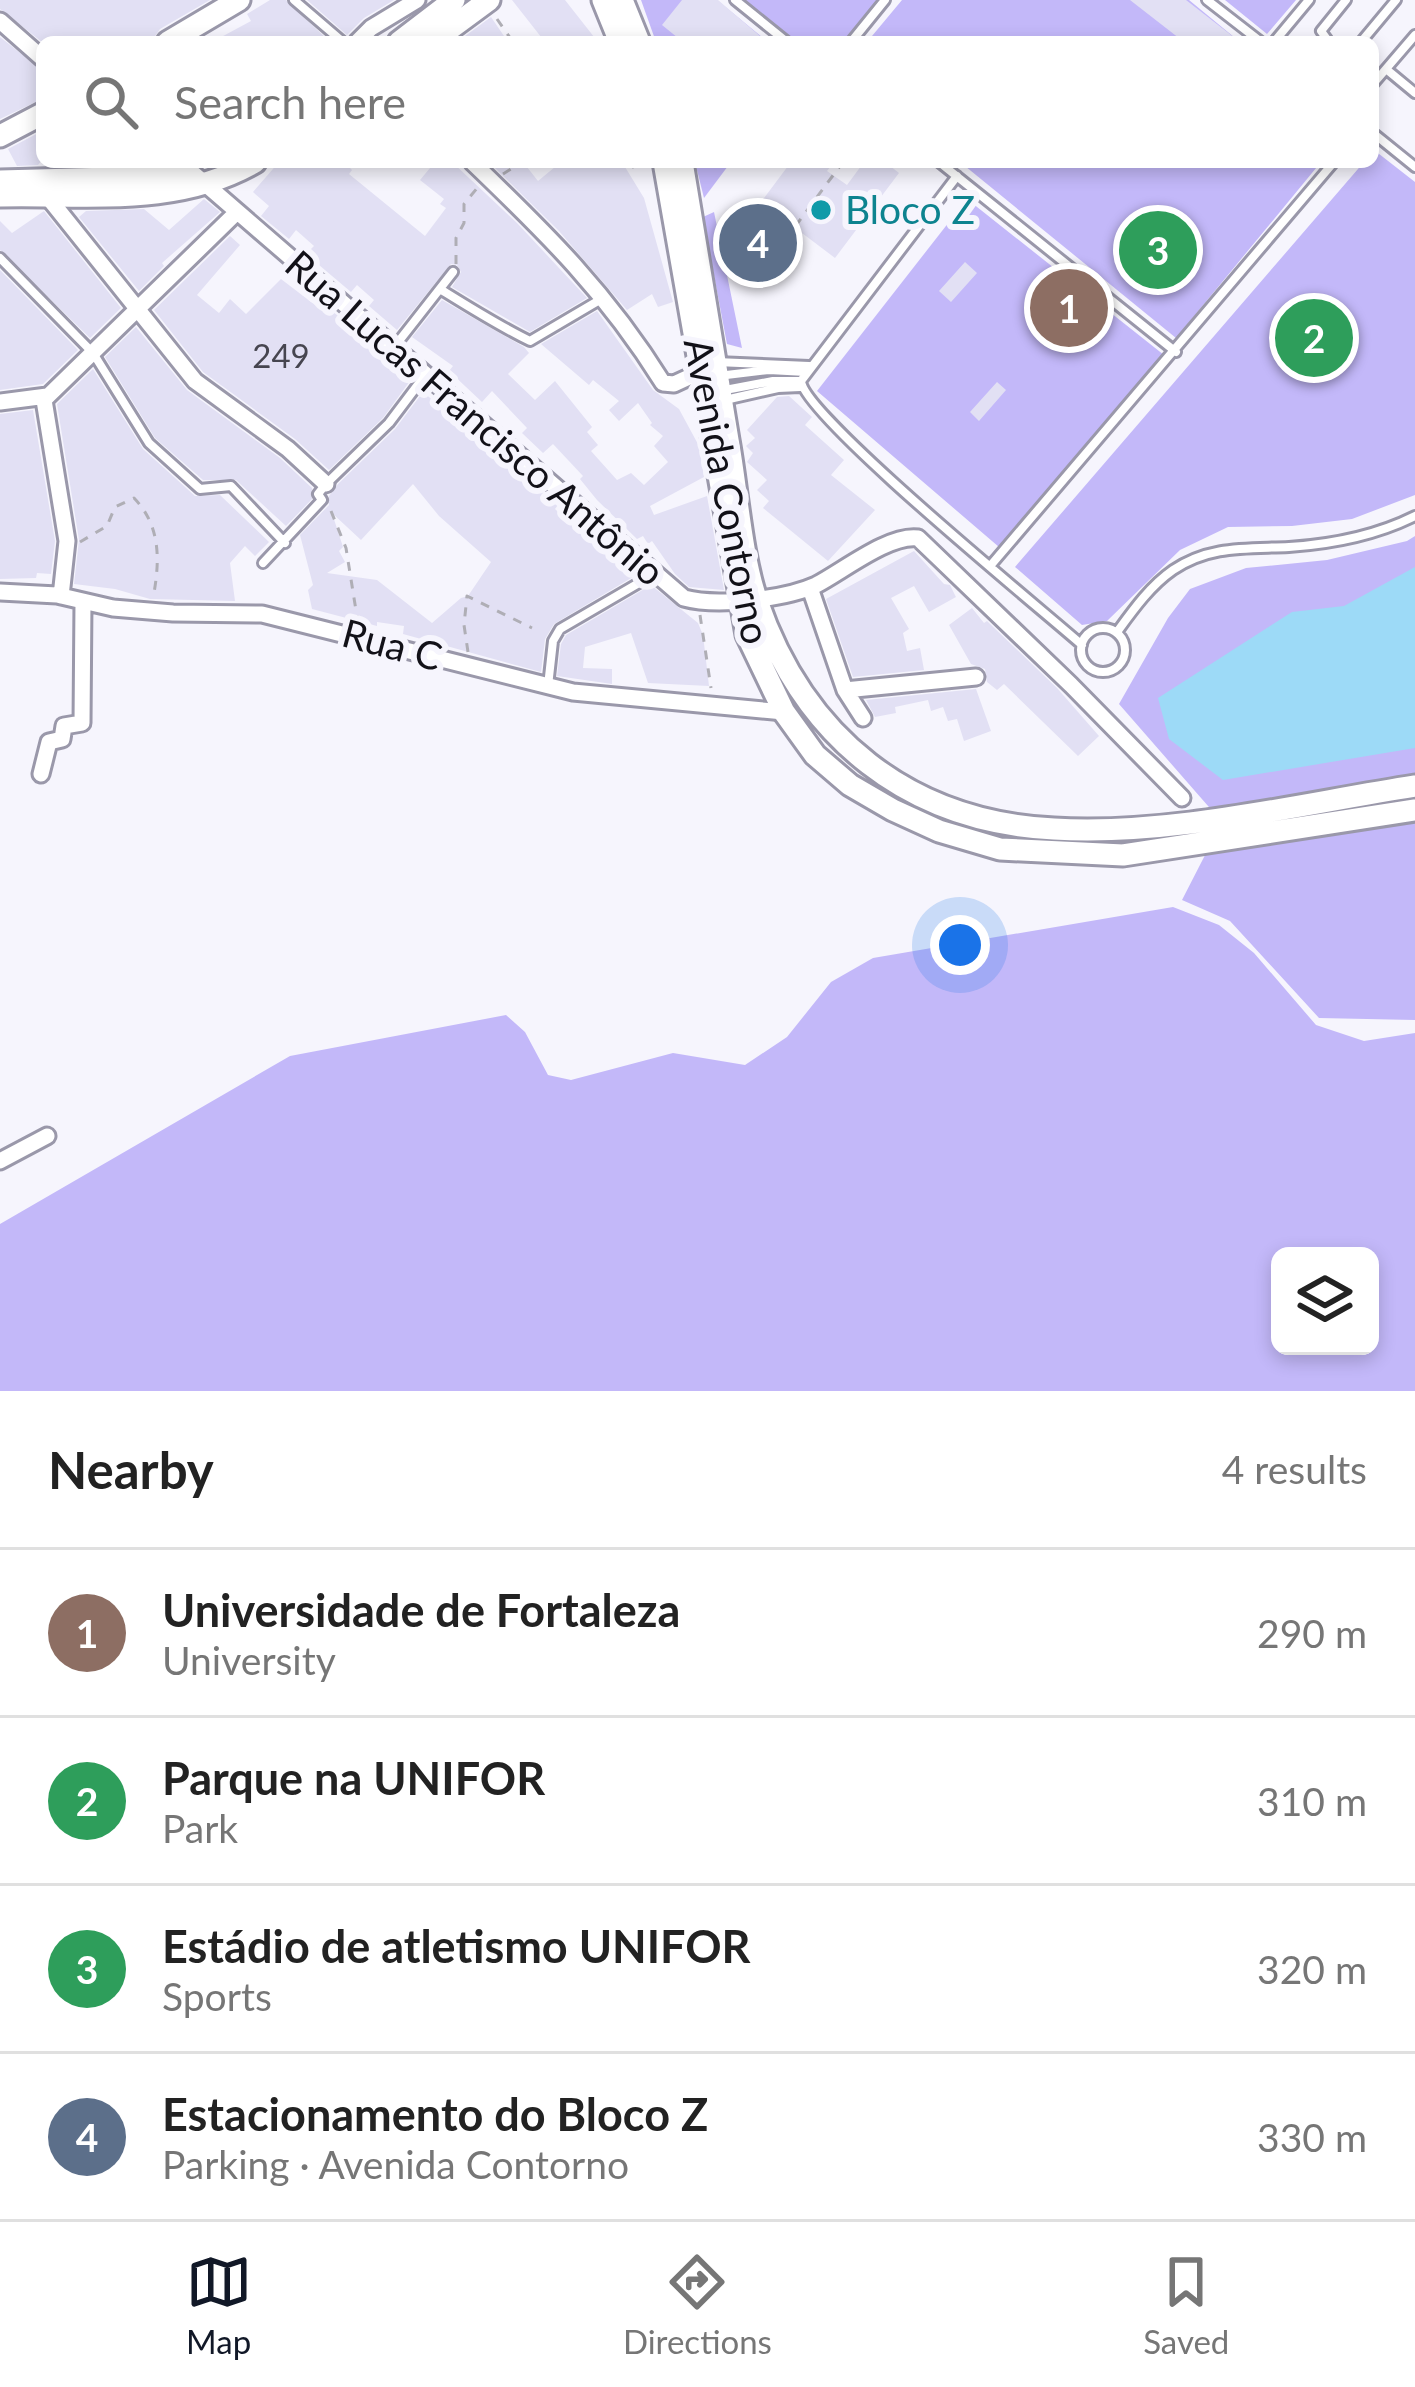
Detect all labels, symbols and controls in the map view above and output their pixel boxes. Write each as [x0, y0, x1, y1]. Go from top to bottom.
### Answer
search box [36, 36, 1379, 168]
icon: search [78, 69, 144, 135]
text: Search here [174, 75, 406, 129]
place label: Bloco Z [845, 186, 975, 232]
marker: Bloco Z [808, 197, 834, 223]
pin: 4 [719, 198, 797, 288]
pin: 3 [1119, 205, 1197, 295]
street label: Rua Lucas Francisco Antônio [277, 240, 674, 594]
pin: 1 [1030, 263, 1108, 353]
pin: 2 [1275, 293, 1353, 383]
street label: Avenida Contorno [676, 334, 780, 648]
house number: 249 [252, 335, 310, 375]
street label: Rua C [338, 609, 447, 679]
your location [930, 915, 990, 975]
map controls [1271, 1247, 1379, 1355]
button: layers [1271, 1247, 1379, 1355]
text: Nearby [48, 1439, 214, 1500]
text: 4 results [1222, 1446, 1367, 1492]
text: Universidade de Fortaleza [162, 1583, 680, 1637]
text: 1 [76, 1610, 98, 1656]
text: 290 m [1257, 1610, 1367, 1656]
text: University [162, 1637, 336, 1683]
text: Parque na UNIFOR [162, 1751, 545, 1805]
text: 2 [76, 1778, 98, 1824]
text: 310 m [1257, 1778, 1367, 1824]
text: Park [162, 1805, 238, 1851]
text: Estádio de atletismo UNIFOR [162, 1919, 751, 1973]
text: 3 [76, 1946, 98, 1992]
text: 320 m [1257, 1946, 1367, 1992]
text: Sports [162, 1973, 272, 2019]
text: Estacionamento do Bloco Z [162, 2087, 708, 2141]
text: 4 [76, 2114, 98, 2160]
text: 330 m [1257, 2114, 1367, 2160]
text: Parking · Avenida Contorno [162, 2141, 629, 2187]
tab: Map [186, 2249, 252, 2361]
tab: Directions [623, 2249, 772, 2361]
tab: Saved [1143, 2249, 1229, 2361]

